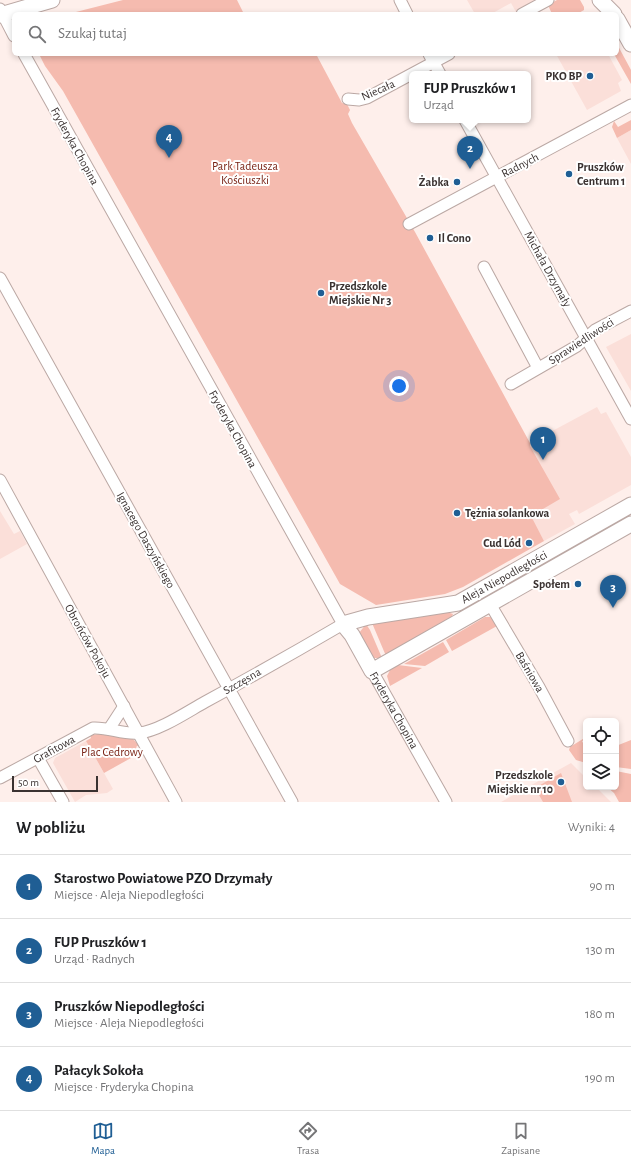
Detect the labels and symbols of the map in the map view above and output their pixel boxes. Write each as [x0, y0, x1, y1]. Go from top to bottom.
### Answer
place label: PKO BP [545, 70, 582, 82]
marker: PKO BP [585, 71, 595, 81]
street label: Niecała [359, 77, 397, 103]
street label: Fryderyka Chopina [48, 105, 101, 188]
pin: 4 [156, 125, 182, 158]
pin: 2 [457, 136, 483, 169]
street label: Radnych [499, 151, 541, 180]
park label: Park Tadeusza Kościuszki [212, 160, 279, 186]
place label: Pruszków Centrum 1 [577, 161, 625, 187]
marker: Pruszków Centrum 1 [564, 169, 574, 179]
place label: Żabka [419, 175, 449, 188]
marker: Żabka [452, 177, 462, 187]
street label: Michała Drzymały [521, 229, 574, 309]
place label: Il Cono [438, 232, 471, 244]
marker: Il Cono [425, 233, 435, 243]
place label: Przedszkole Miejskie Nr 3 [329, 280, 391, 307]
marker: Przedszkole Miejskie Nr 3 [316, 288, 326, 298]
street label: Sprawiedliwości [546, 315, 616, 367]
your location [389, 376, 409, 396]
street label: Fryderyka Chopina [206, 388, 259, 471]
pin: 1 [530, 427, 556, 460]
street label: Ignacego Daszyńskiego [114, 490, 178, 591]
place label: Tężnia solankowa [465, 507, 550, 519]
marker: Tężnia solankowa [452, 508, 462, 518]
place label: Cud Lód [483, 537, 522, 549]
marker: Cud Lód [524, 538, 534, 548]
street label: Aleja Niepodległości [459, 548, 549, 606]
pin: 3 [600, 575, 626, 608]
place label: Społem [533, 578, 570, 590]
marker: Społem [573, 579, 583, 589]
street label: Obrońców Pokoju [62, 602, 113, 680]
street label: Baśniowa [514, 650, 547, 695]
street label: Szczęsna [221, 665, 263, 697]
street label: Fryderyka Chopina [368, 670, 421, 751]
street label: Grafitowa [31, 732, 77, 765]
park label: Plac Cedrowy [81, 746, 143, 759]
place label: Przedszkole Miejskie nr 10 [487, 769, 553, 796]
scale bar [12, 774, 98, 793]
marker: Przedszkole Miejskie nr 10 [556, 777, 566, 787]

